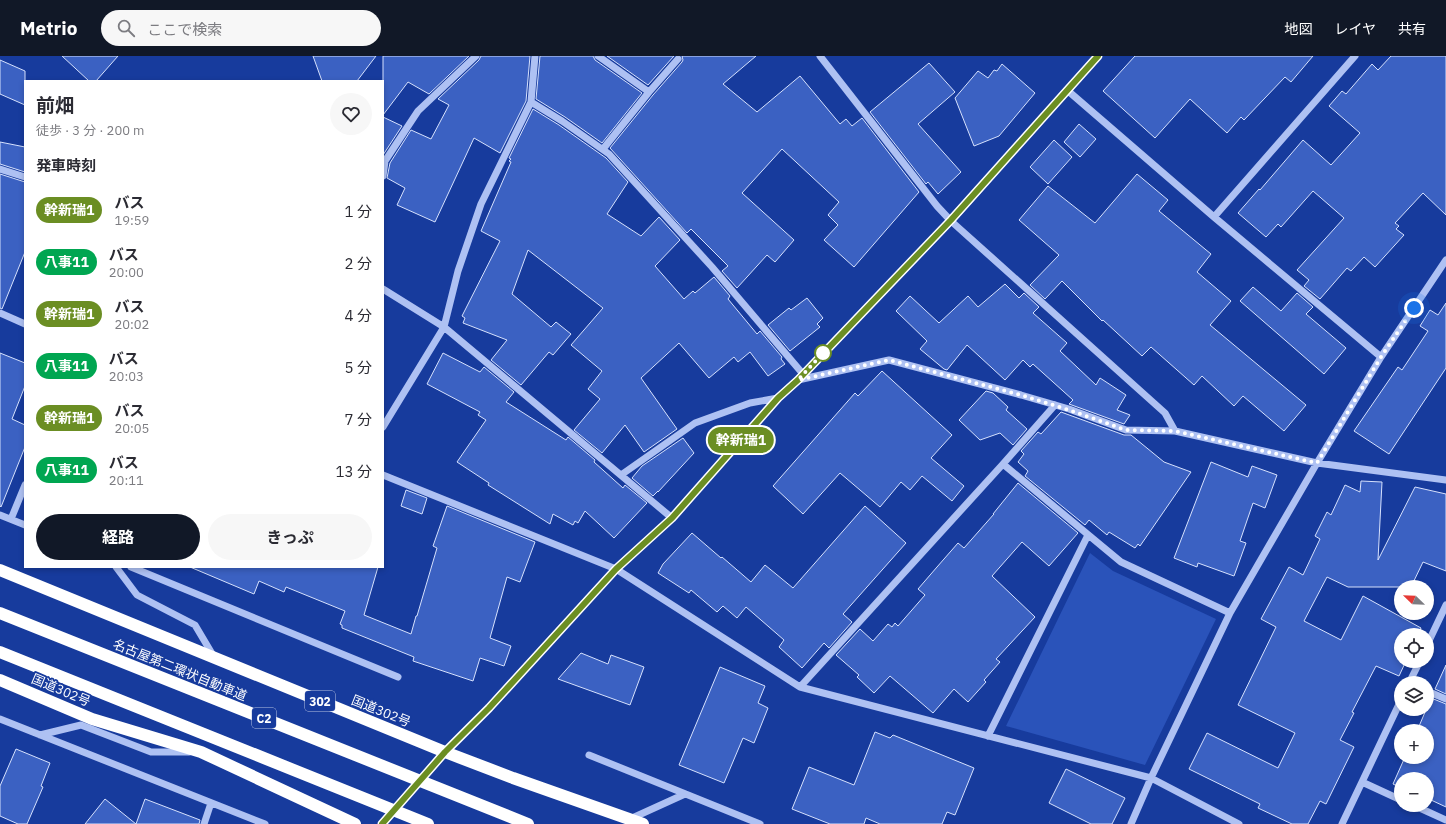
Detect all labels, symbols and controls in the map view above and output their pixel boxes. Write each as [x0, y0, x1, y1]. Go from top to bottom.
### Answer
search box [101, 10, 381, 46]
text: Metrio [20, 16, 77, 40]
icon: search [115, 17, 137, 39]
text: ここで検索 [147, 20, 222, 39]
text: 地図 [1284, 20, 1312, 38]
text: レイヤ [1334, 20, 1376, 38]
text: 共有 [1398, 20, 1426, 38]
text: 前畑 [36, 93, 74, 117]
button: heart [330, 93, 372, 135]
text: 徒歩 · 3 分 · 200 m [36, 122, 144, 139]
text: 発車時刻 [36, 156, 96, 175]
text: バス [114, 193, 144, 212]
text: 幹新瑞1 [44, 201, 94, 219]
text: 1 分 [344, 202, 372, 221]
text: 19:59 [114, 212, 149, 229]
text: バス [109, 245, 139, 264]
text: 八事11 [44, 253, 89, 271]
text: 2 分 [344, 254, 372, 273]
text: 20:00 [109, 264, 144, 281]
text: バス [114, 297, 144, 316]
your location [1404, 298, 1424, 318]
text: 幹新瑞1 [44, 305, 94, 323]
text: 4 分 [344, 306, 372, 325]
text: 20:02 [114, 316, 149, 333]
unlabelled marker [814, 344, 832, 362]
text: バス [109, 349, 139, 368]
text: 八事11 [44, 357, 89, 375]
text: 5 分 [344, 358, 372, 377]
text: 20:03 [109, 368, 144, 385]
text: バス [114, 401, 144, 420]
text: 幹新瑞1 [44, 409, 94, 427]
text: 7 分 [344, 410, 372, 429]
text: 20:05 [114, 420, 149, 437]
line badge: 幹新瑞1 [713, 427, 769, 453]
text: 幹新瑞1 [716, 431, 766, 449]
text: バス [109, 453, 139, 472]
text: 八事11 [44, 461, 89, 479]
text: 13 分 [335, 462, 372, 481]
text: 20:11 [109, 472, 144, 489]
button: 経路 [36, 514, 200, 560]
button: きっぷ [208, 514, 372, 560]
north arrow [1394, 580, 1434, 620]
map controls [1394, 580, 1434, 812]
button: locate [1394, 628, 1434, 668]
street label: 名古屋第二環状自動車道 [111, 635, 249, 705]
street label: 国道302号 [29, 670, 93, 710]
button: layers [1394, 676, 1434, 716]
road number: 302 [305, 691, 335, 711]
street label: 国道302号 [349, 691, 413, 731]
road number: C2 [252, 708, 276, 728]
button: + [1394, 724, 1434, 764]
button: − [1394, 772, 1434, 812]

